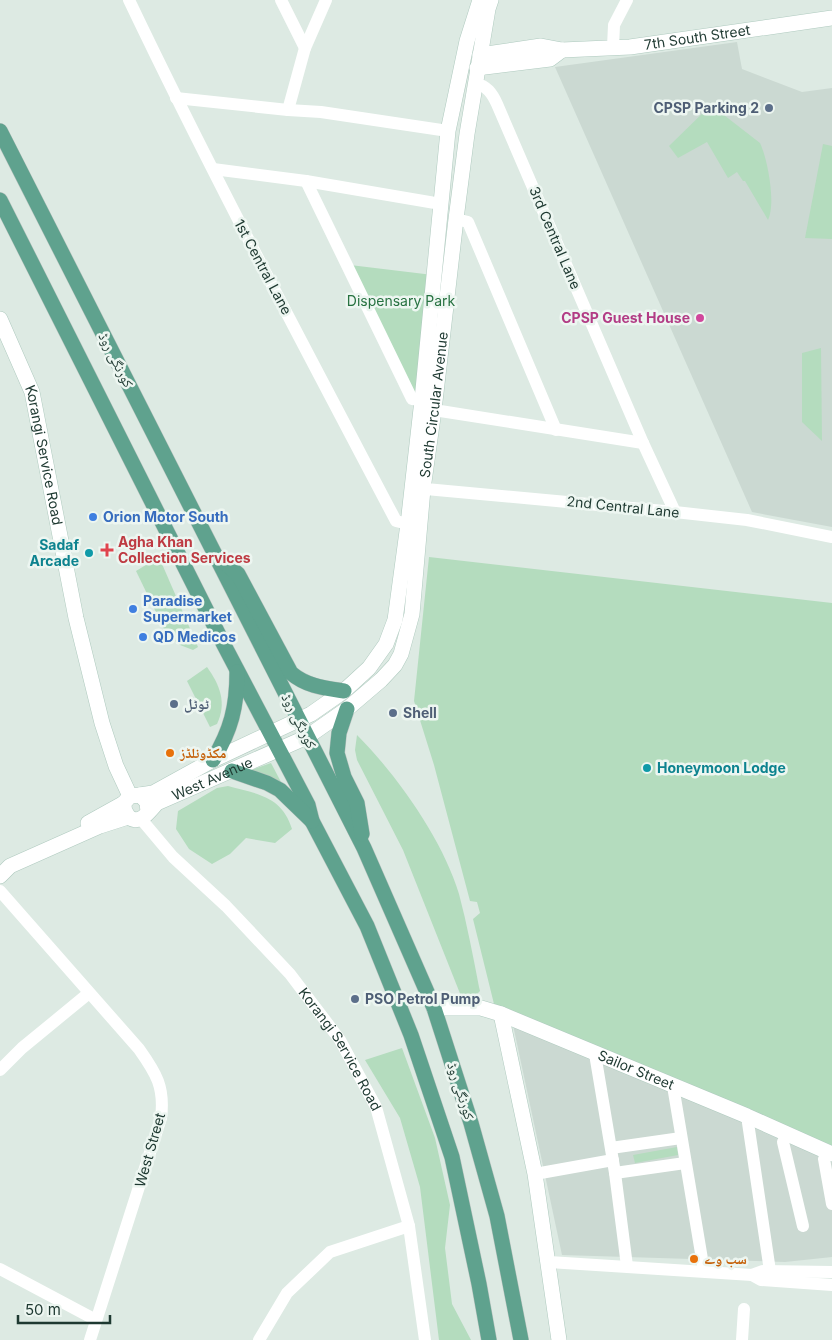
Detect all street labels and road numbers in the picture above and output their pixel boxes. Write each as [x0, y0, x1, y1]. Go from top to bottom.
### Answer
street label: 7th South Street [643, 21, 752, 53]
street label: 3rd Central Lane [526, 184, 585, 292]
street label: 1st Central Lane [231, 216, 296, 317]
street label: کورنگی روڈ [95, 329, 138, 391]
street label: South Circular Avenue [416, 331, 451, 479]
street label: Korangi Service Road [22, 382, 67, 527]
street label: 2nd Central Lane [566, 492, 680, 521]
street label: کورنگی روڈ [278, 690, 321, 752]
street label: West Avenue [169, 753, 255, 803]
street label: Korangi Service Road [295, 984, 385, 1114]
street label: Sailor Street [596, 1046, 677, 1093]
street label: کورنگی روڈ [443, 1060, 479, 1122]
street label: West Street [131, 1110, 168, 1189]

